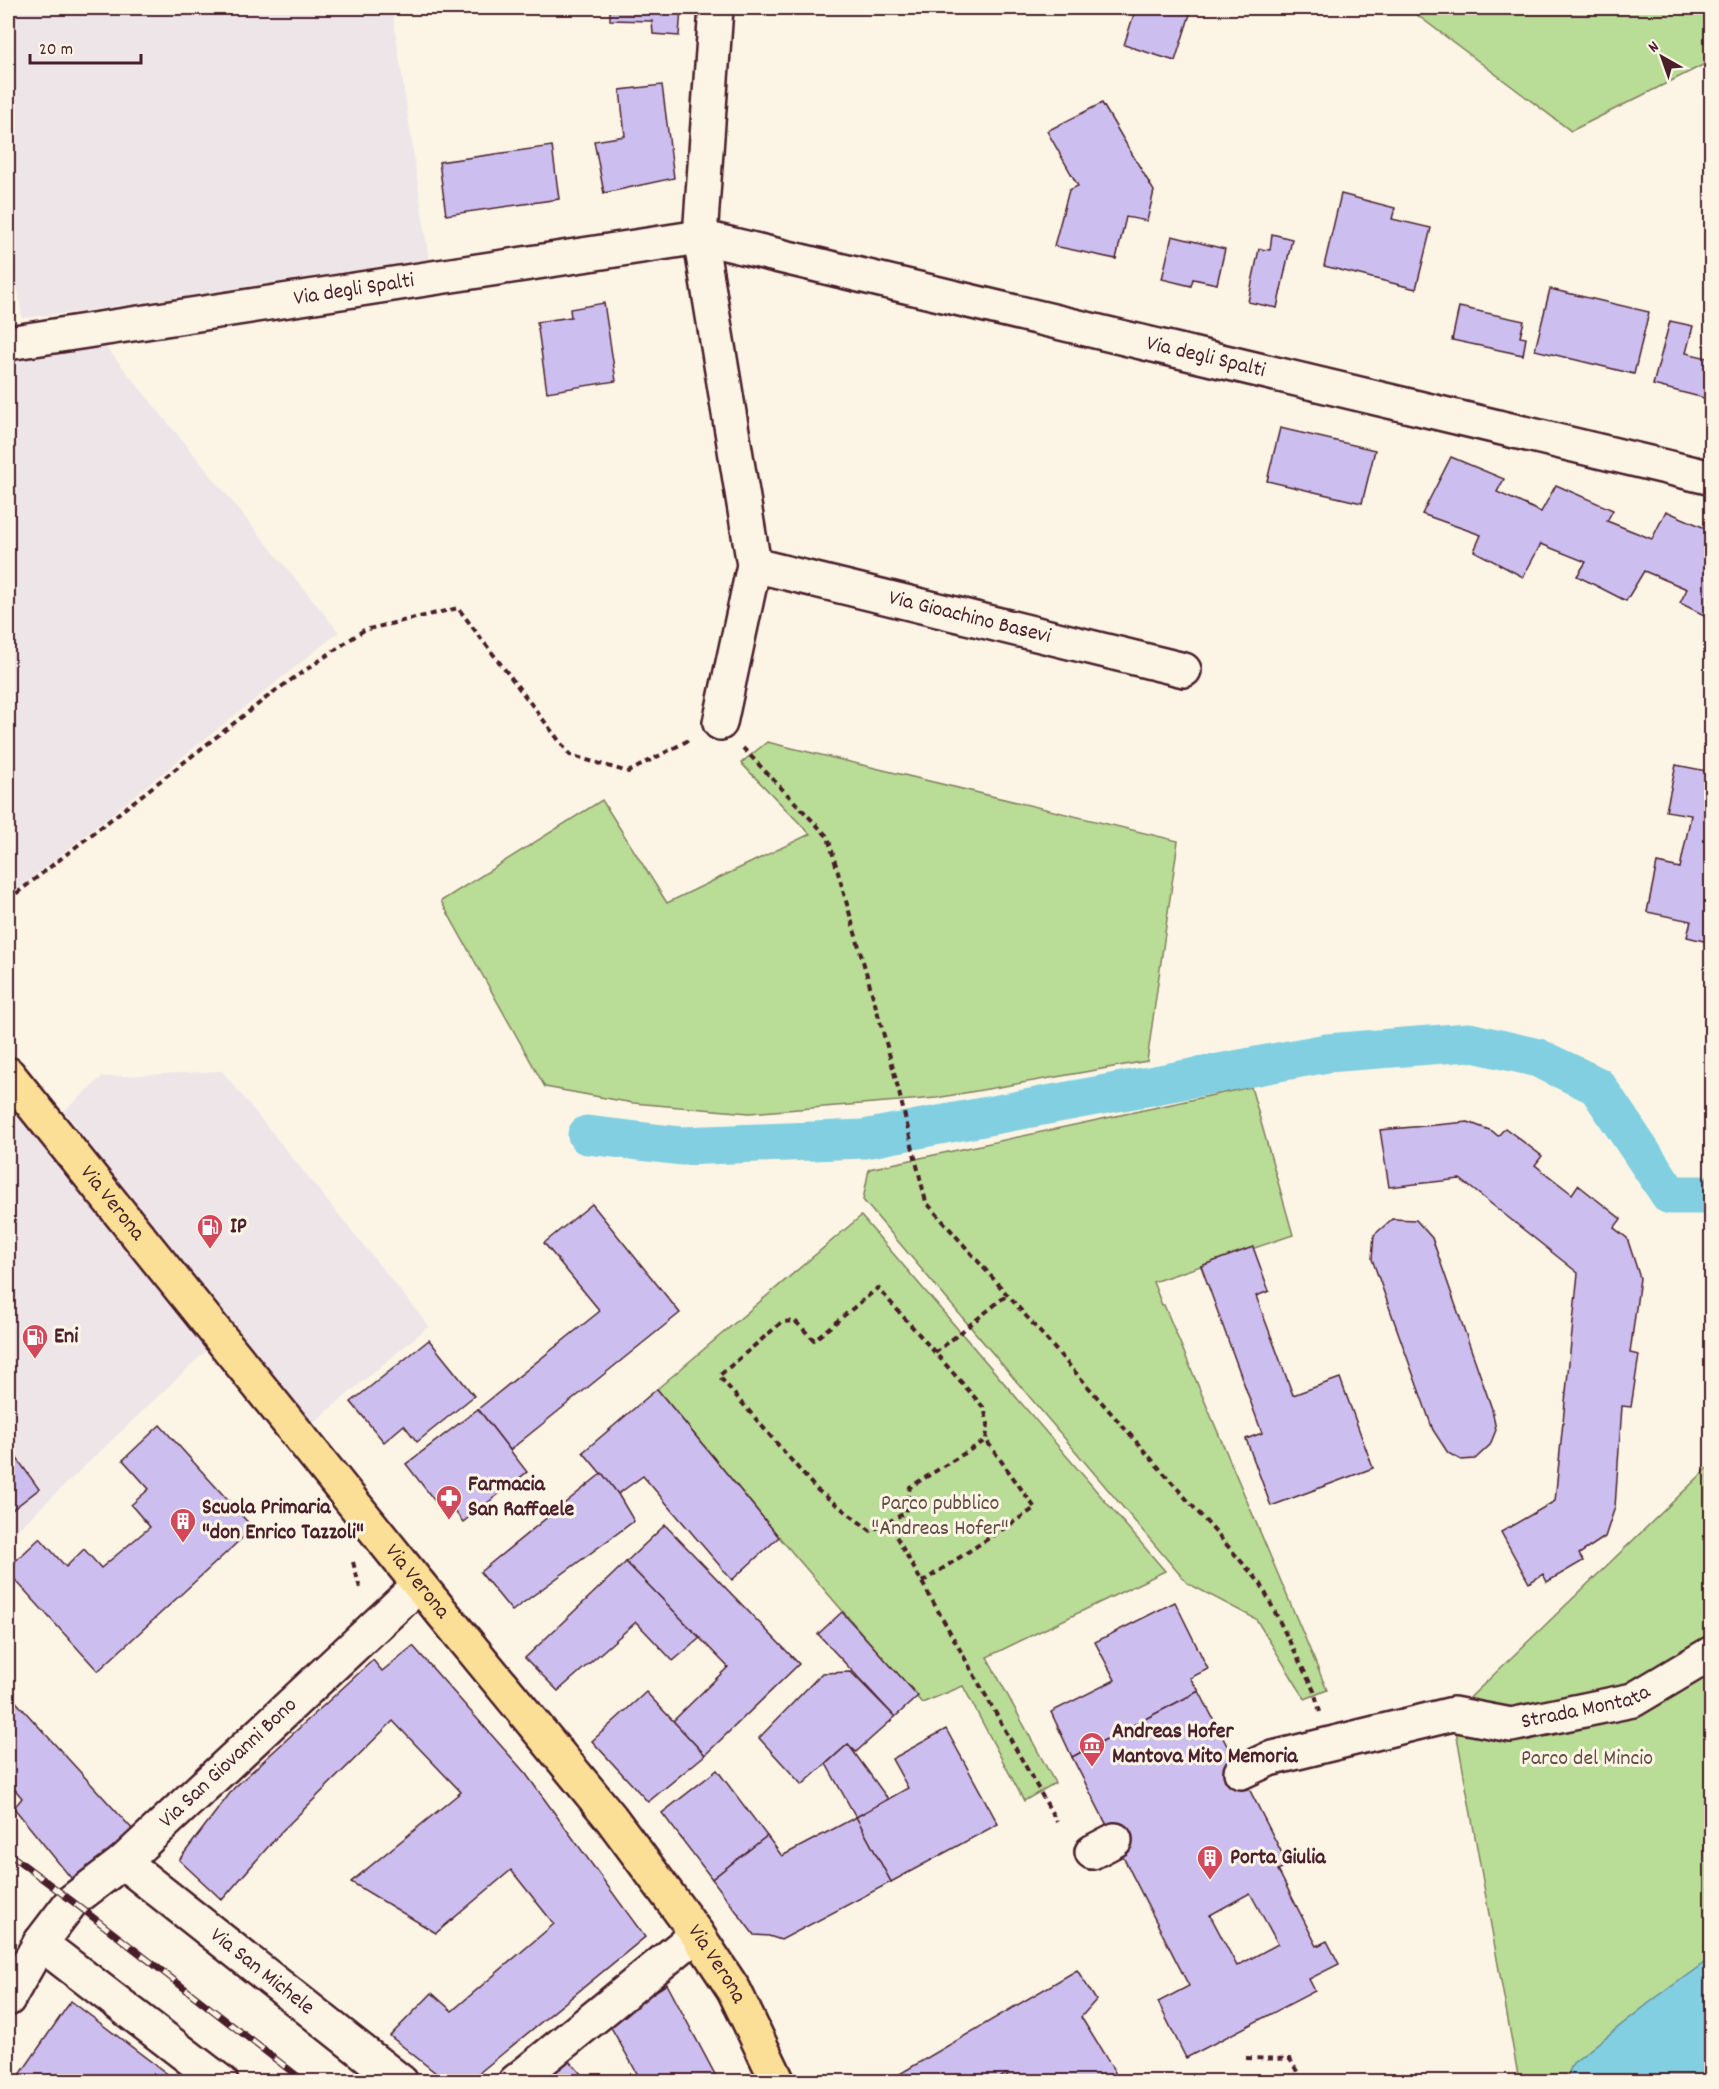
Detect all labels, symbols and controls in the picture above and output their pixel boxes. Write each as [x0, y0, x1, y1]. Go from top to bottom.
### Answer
scale bar [30, 27, 141, 65]
north arrow [1632, 27, 1692, 87]
text: N [1644, 36, 1664, 59]
text: 20 m [39, 38, 73, 63]
street label: Via degli Spalti [292, 265, 416, 315]
street label: Via degli Spalti [1143, 328, 1269, 387]
street label: Via Gioachino Basevi [885, 583, 1054, 652]
street label: Via Verona [72, 1159, 152, 1248]
fuel station icon: IP [195, 1212, 225, 1250]
place label: IP [230, 1212, 247, 1243]
fuel station icon: Eni [20, 1322, 50, 1360]
place label: Eni [54, 1322, 78, 1353]
place label: Farmacia San Raffaele [468, 1470, 574, 1526]
pharmacy icon: Farmacia San Raffaele [434, 1483, 464, 1521]
park label: Parco pubblico "Andreas Hofer" [871, 1489, 1009, 1545]
place label: Scuola Primaria "don Enrico Tazzoli" [202, 1493, 364, 1549]
building icon: Scuola Primaria "don Enrico Tazzoli" [168, 1506, 198, 1544]
street label: Via Verona [377, 1538, 457, 1627]
street label: Strada Montata [1518, 1677, 1657, 1738]
street label: Via San Giovanni Bono [152, 1691, 305, 1836]
place label: Andreas Hofer Mantova Mito Memoria [1112, 1717, 1298, 1773]
museum icon: Andreas Hofer Mantova Mito Memoria [1077, 1730, 1107, 1768]
park label: Parco del Mincio [1521, 1744, 1653, 1775]
building icon: Porta Giulia [1195, 1843, 1225, 1881]
place label: Porta Giulia [1230, 1843, 1326, 1874]
street label: Via Verona [680, 1918, 754, 2009]
street label: Via San Michele [203, 1921, 321, 2023]

